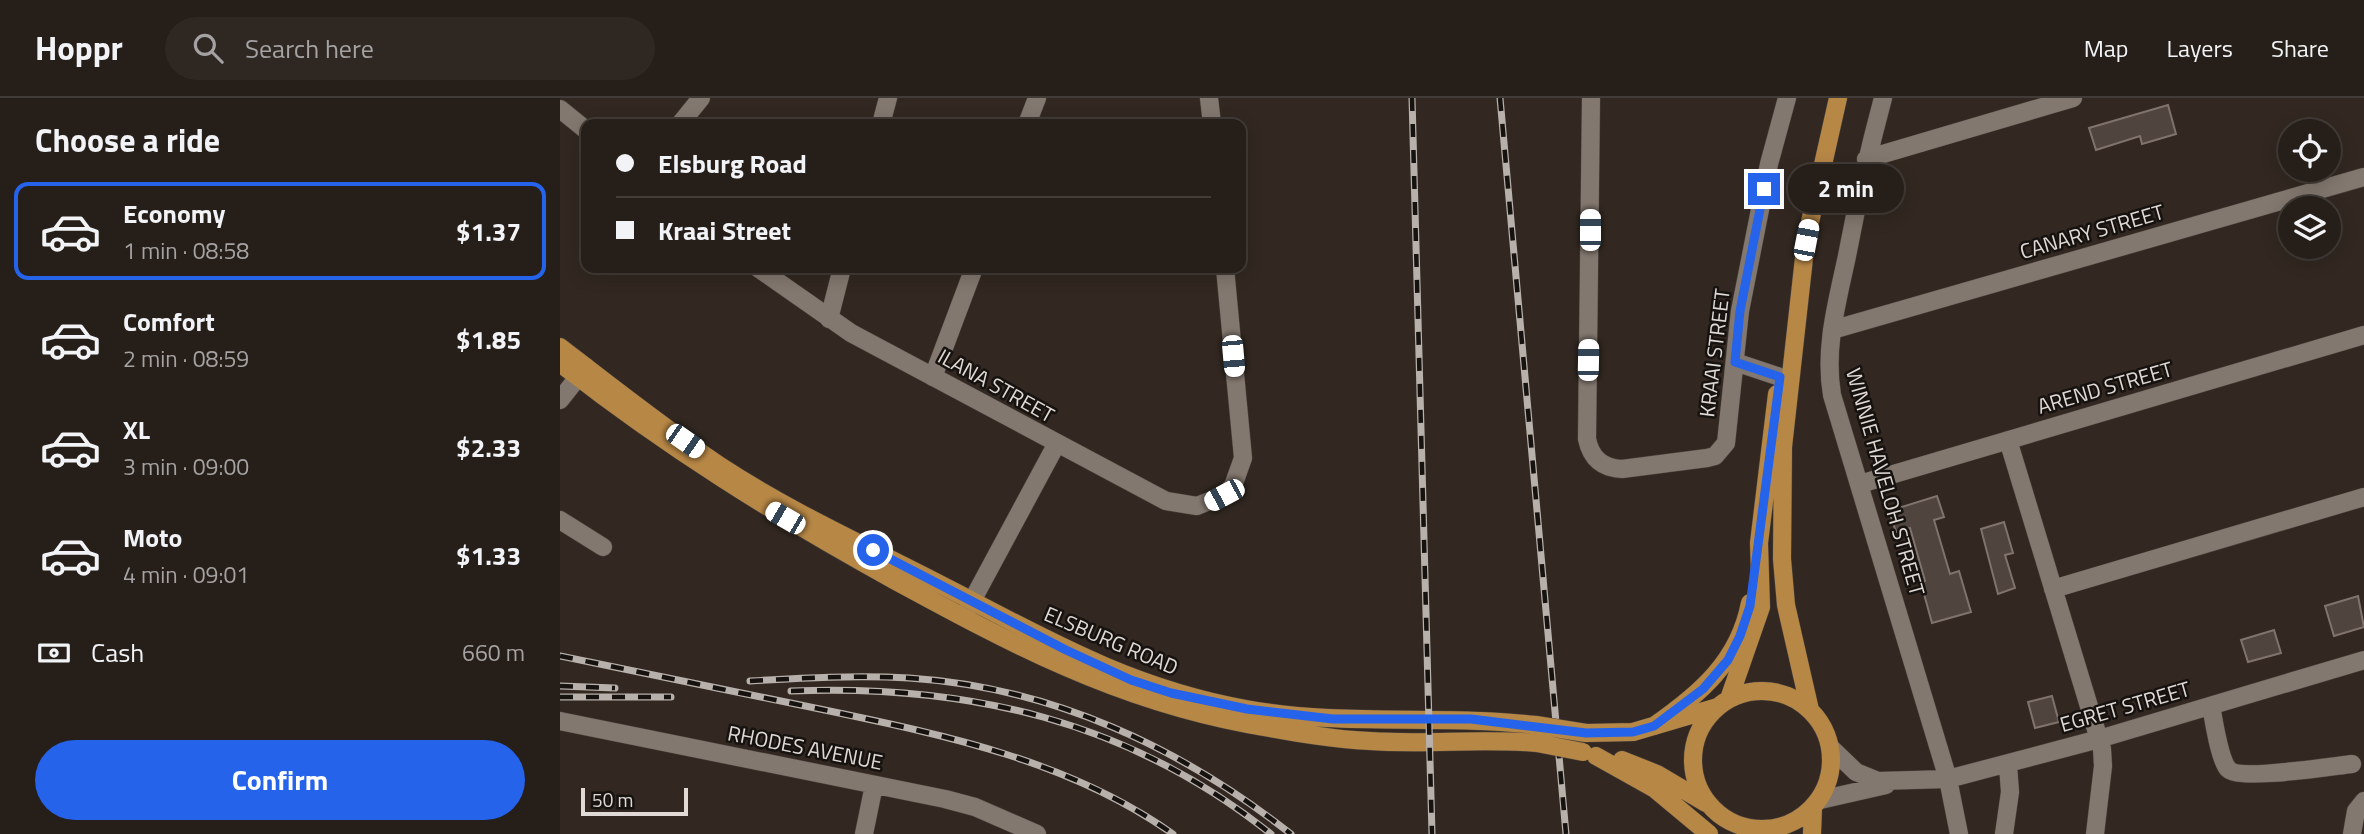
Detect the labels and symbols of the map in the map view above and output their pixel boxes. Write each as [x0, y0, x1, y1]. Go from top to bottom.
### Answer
callout: 2 min [1788, 164, 1904, 214]
route end [1748, 173, 1780, 205]
street label: CANARY STREET [2016, 195, 2168, 267]
car [1580, 209, 1601, 251]
car [1792, 217, 1821, 263]
street label: KRAAI STREET [1690, 287, 1738, 419]
car [1221, 334, 1246, 378]
car [1578, 339, 1599, 381]
street label: ILANA STREET [932, 340, 1061, 430]
street label: AREND STREET [2033, 352, 2176, 422]
street label: WINNIE HAVELOH STREET [1838, 364, 1934, 599]
car [662, 420, 709, 462]
car [1201, 476, 1248, 514]
car [762, 498, 809, 538]
route start [857, 534, 889, 566]
street label: ELSBURG ROAD [1039, 597, 1183, 683]
street label: EGRET STREET [2056, 672, 2194, 740]
street label: RHODES AVENUE [725, 716, 885, 778]
scale bar [581, 785, 688, 817]

